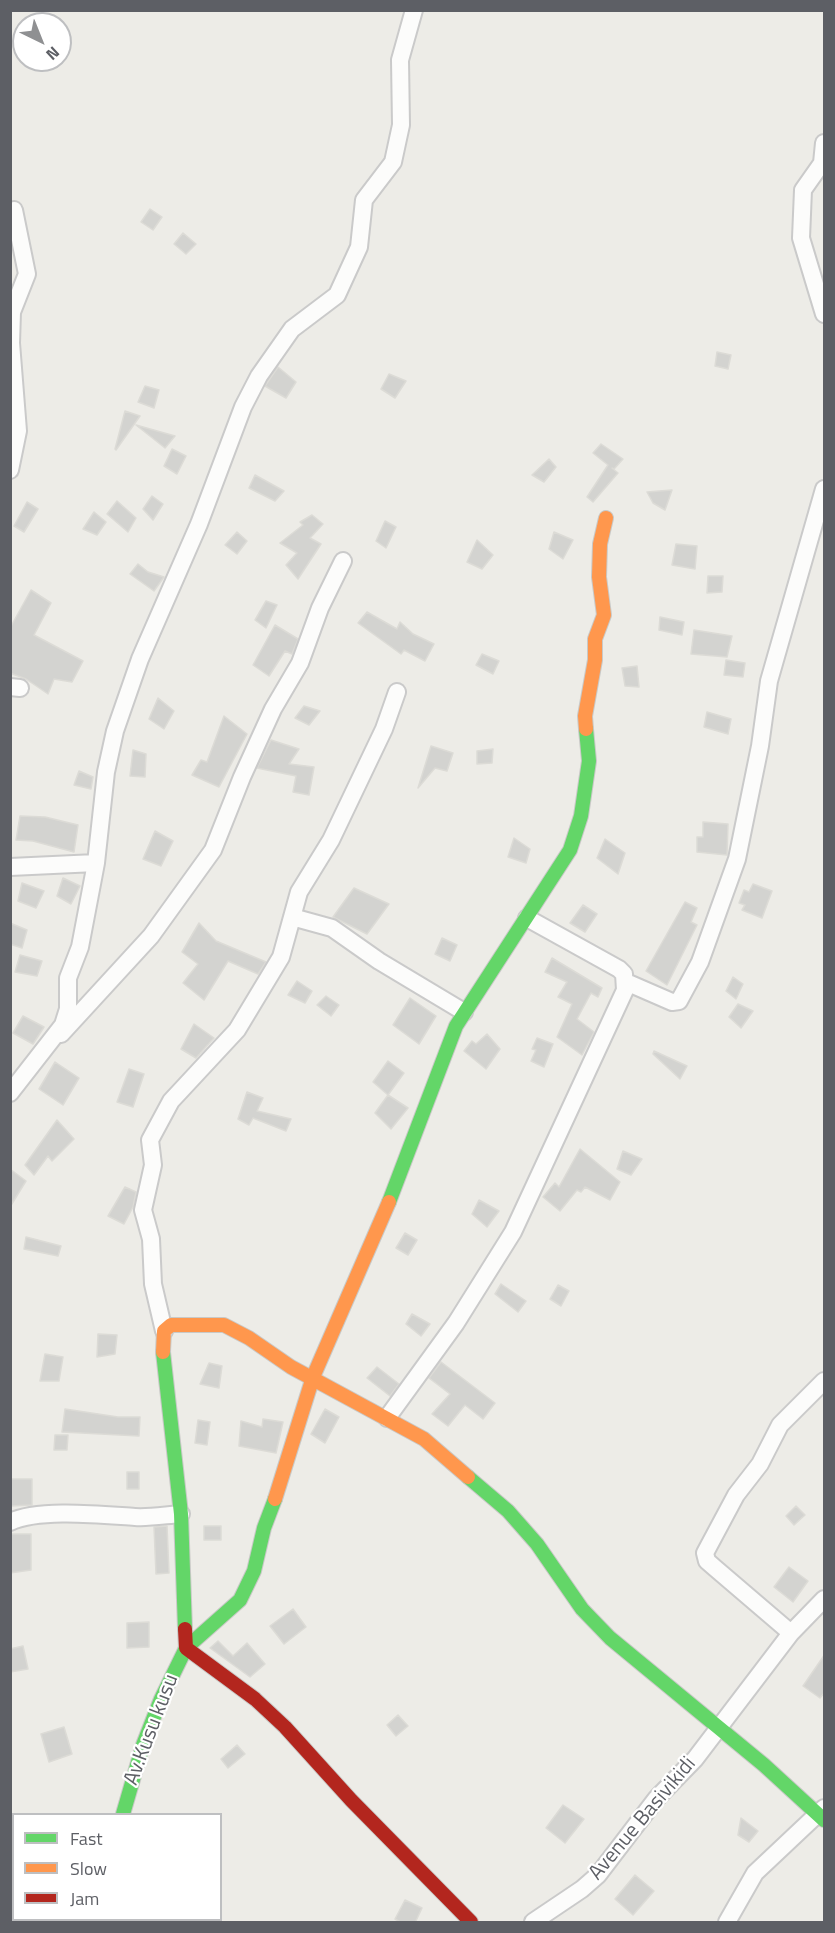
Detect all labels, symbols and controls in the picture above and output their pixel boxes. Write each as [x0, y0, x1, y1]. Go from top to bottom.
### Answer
north arrow [12, 12, 72, 72]
text: N [41, 41, 65, 66]
street label: Av.Kusu kusu [119, 1671, 185, 1789]
street label: Avenue Basivikidi [584, 1752, 702, 1886]
legend [12, 1813, 222, 1921]
text: Fast [70, 1825, 103, 1852]
text: Slow [70, 1855, 107, 1882]
text: Jam [70, 1885, 99, 1912]

